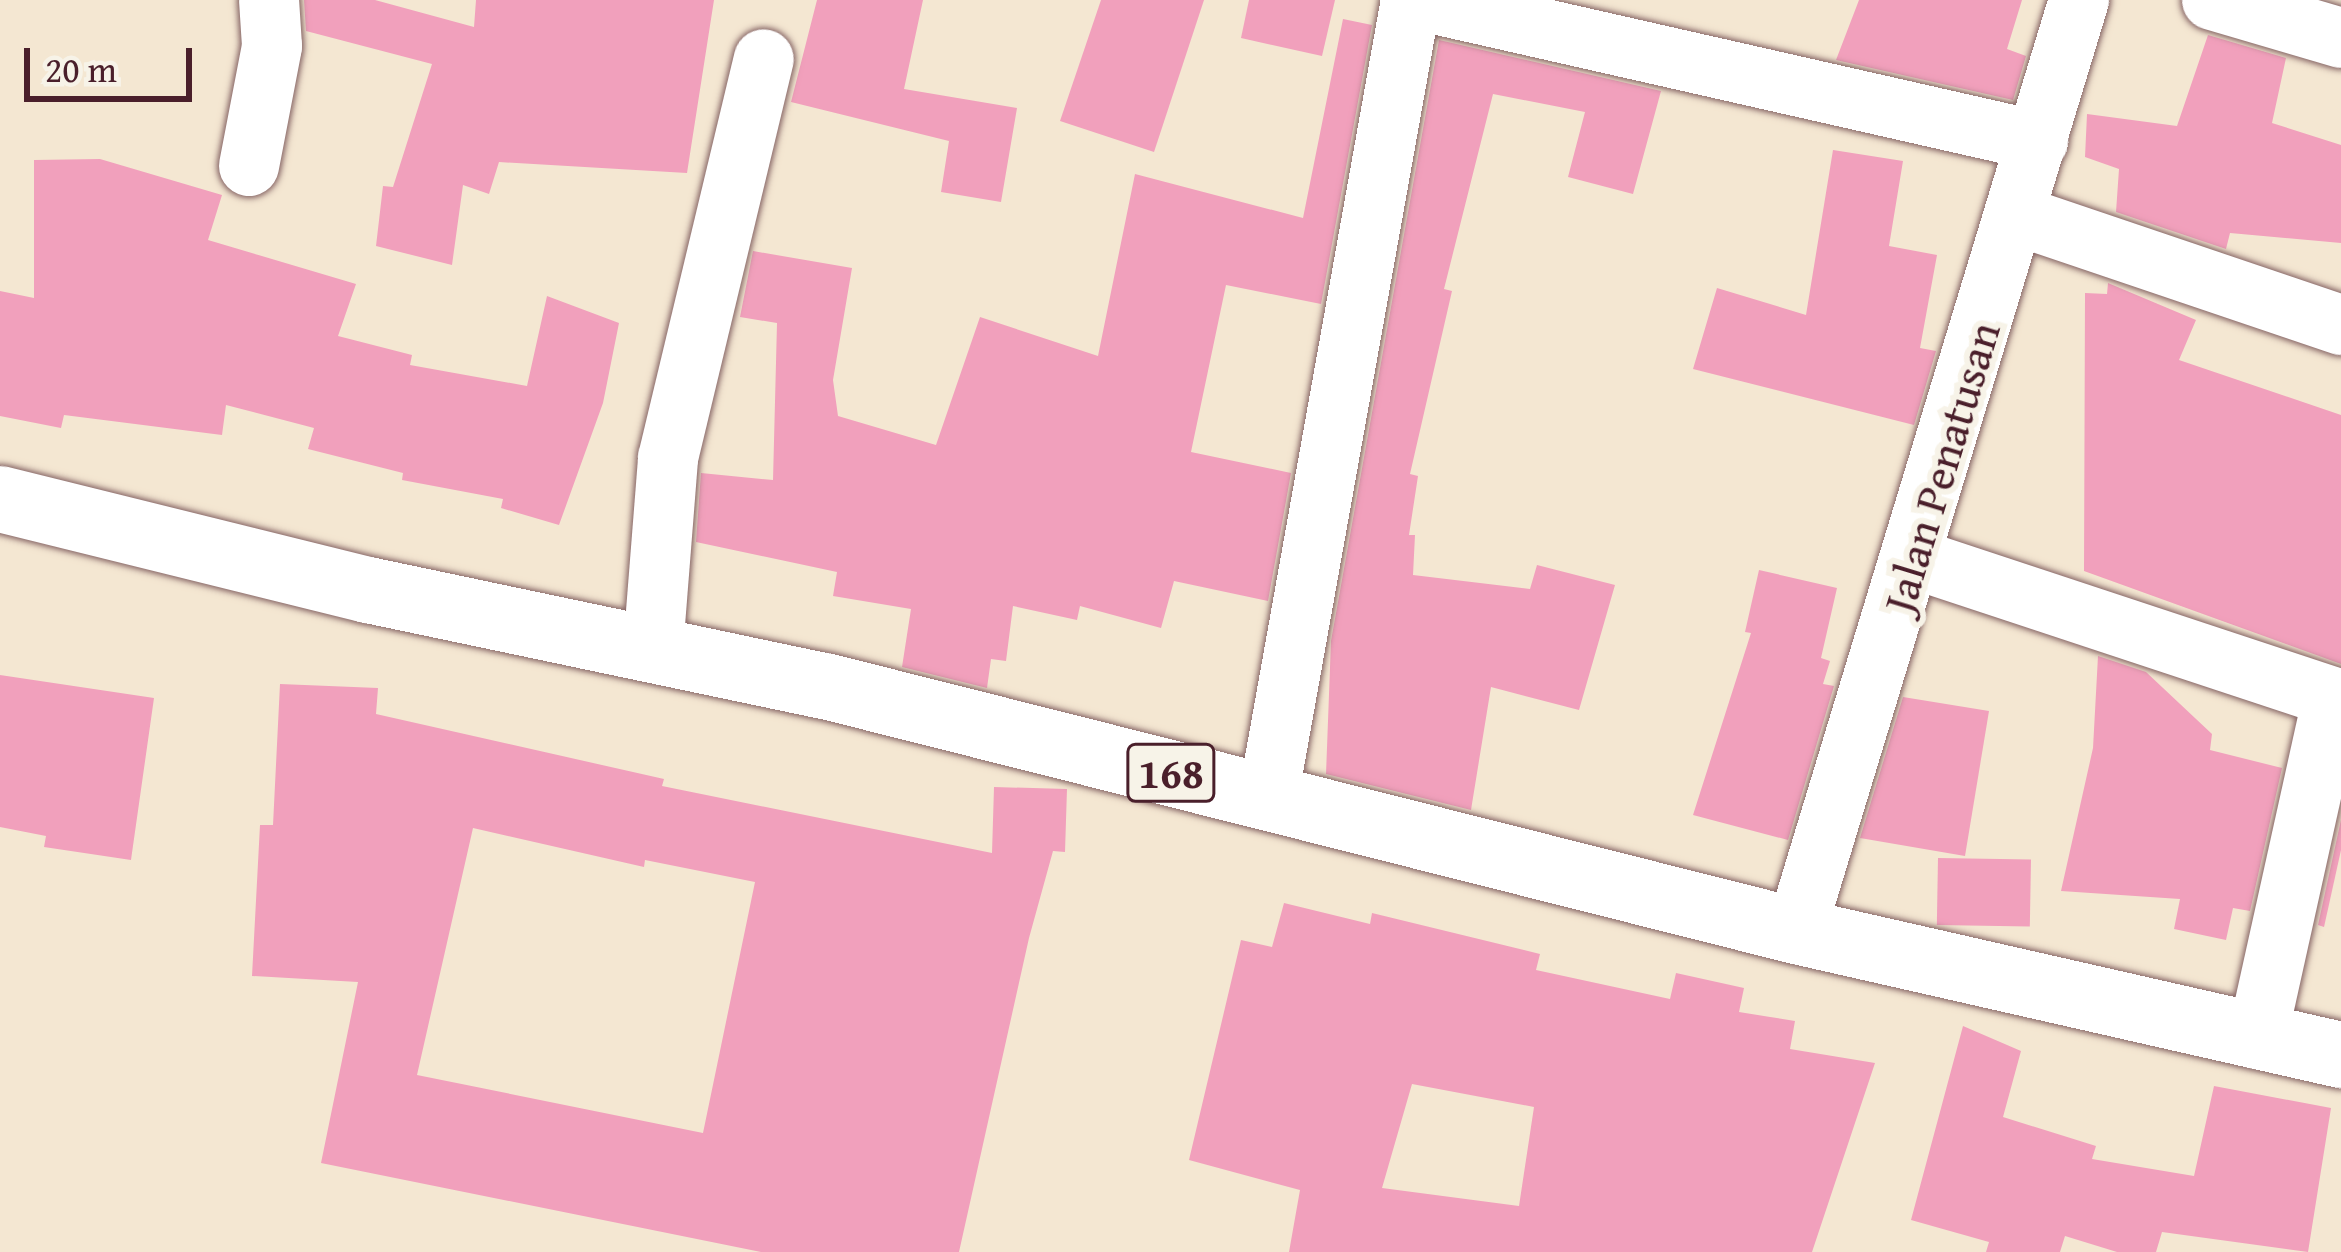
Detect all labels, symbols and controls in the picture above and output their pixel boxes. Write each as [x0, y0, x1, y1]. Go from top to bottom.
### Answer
scale bar [30, 24, 198, 98]
text: 20 m [45, 42, 117, 95]
street label: Jalan Penatusan [1871, 315, 2011, 619]
road number: 168 [1126, 737, 1216, 809]

